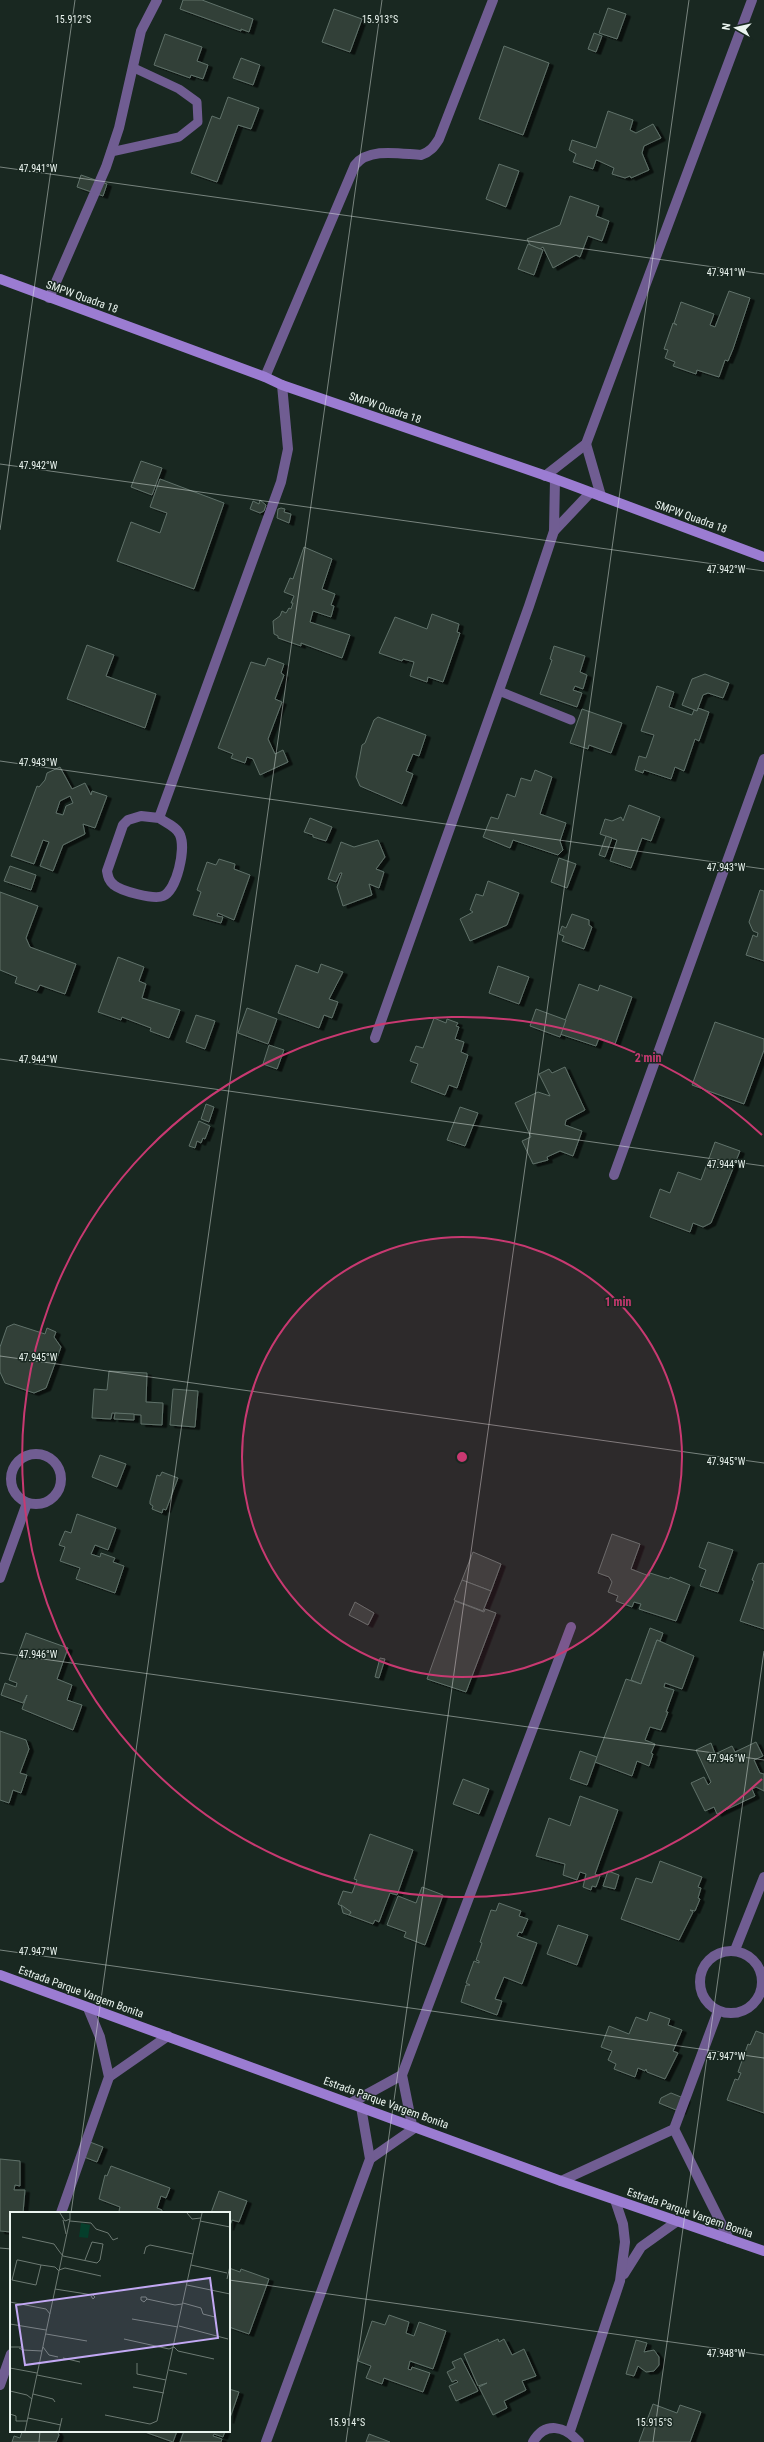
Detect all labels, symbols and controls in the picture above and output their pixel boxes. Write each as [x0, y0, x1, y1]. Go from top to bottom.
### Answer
north arrow [716, 8, 756, 48]
text: 15.912°S [55, 14, 91, 25]
text: 15.913°S [362, 14, 398, 25]
text: N [720, 22, 734, 31]
text: 47.941°W [19, 163, 58, 174]
text: 47.941°W [707, 267, 746, 278]
street label: SMPW Quadra 18 [44, 278, 120, 316]
street label: SMPW Quadra 18 [347, 390, 423, 426]
text: 47.942°W [19, 460, 58, 471]
street label: SMPW Quadra 18 [653, 498, 729, 536]
text: 47.942°W [707, 564, 746, 575]
text: 47.943°W [19, 757, 58, 768]
text: 47.943°W [707, 862, 746, 873]
text: 2 min [635, 1051, 661, 1065]
text: 47.944°W [19, 1054, 58, 1065]
text: 47.944°W [707, 1159, 746, 1170]
text: 1 min [605, 1295, 631, 1309]
text: 47.945°W [19, 1352, 58, 1363]
centre of rings [455, 1450, 469, 1464]
text: 47.945°W [707, 1456, 746, 1467]
text: 47.946°W [19, 1649, 58, 1660]
text: 47.946°W [707, 1753, 746, 1764]
text: 47.947°W [19, 1946, 58, 1957]
street label: Estrada Parque Vargem Bonita [17, 1963, 145, 2021]
text: 47.947°W [707, 2051, 746, 2062]
street label: Estrada Parque Vargem Bonita [322, 2074, 450, 2132]
street label: Estrada Parque Vargem Bonita [625, 2185, 755, 2241]
inset map [10, 2212, 230, 2432]
text: 47.948°W [707, 2348, 746, 2359]
text: 15.914°S [329, 2417, 365, 2428]
text: 15.915°S [636, 2417, 672, 2428]

